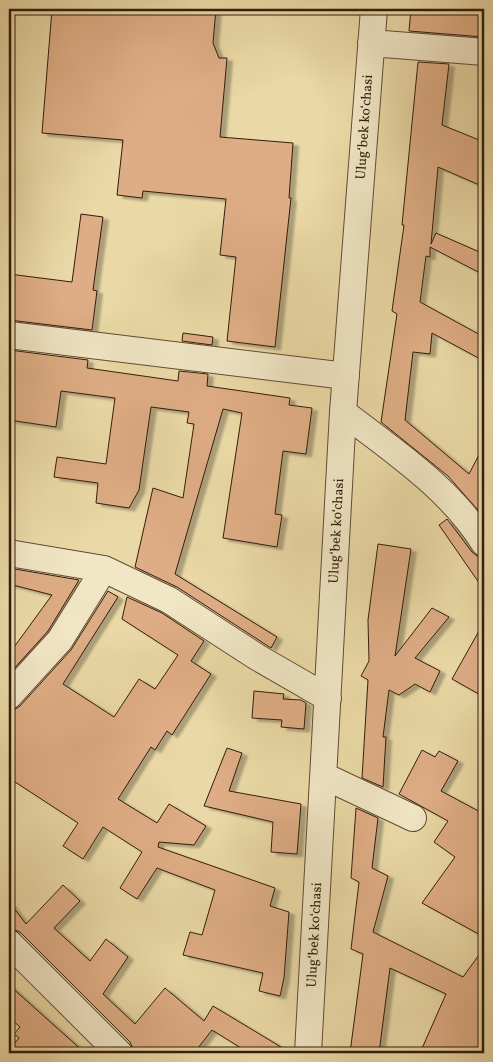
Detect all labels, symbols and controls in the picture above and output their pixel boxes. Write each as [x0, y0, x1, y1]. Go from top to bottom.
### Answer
street label: Ulugʻbek koʻchasi [352, 74, 378, 180]
street label: Ulugʻbek koʻchasi [325, 478, 349, 584]
street label: Ulugʻbek koʻchasi [303, 882, 327, 988]

